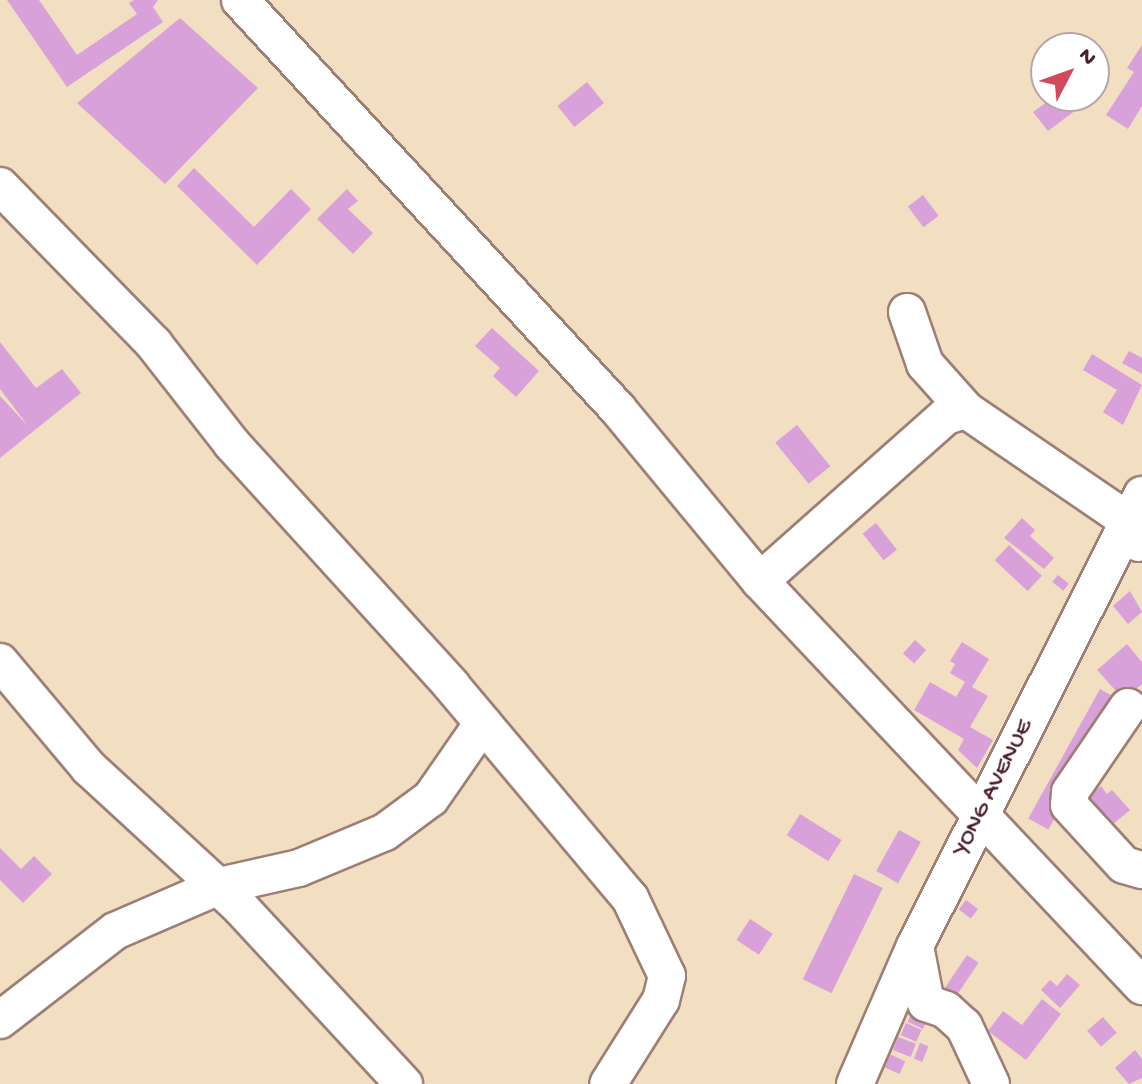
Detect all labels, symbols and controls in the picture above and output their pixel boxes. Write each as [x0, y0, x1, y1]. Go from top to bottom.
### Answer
north arrow [1030, 32, 1110, 112]
text: N [1072, 44, 1101, 72]
street label: YONG AVENUE [947, 715, 1041, 861]

